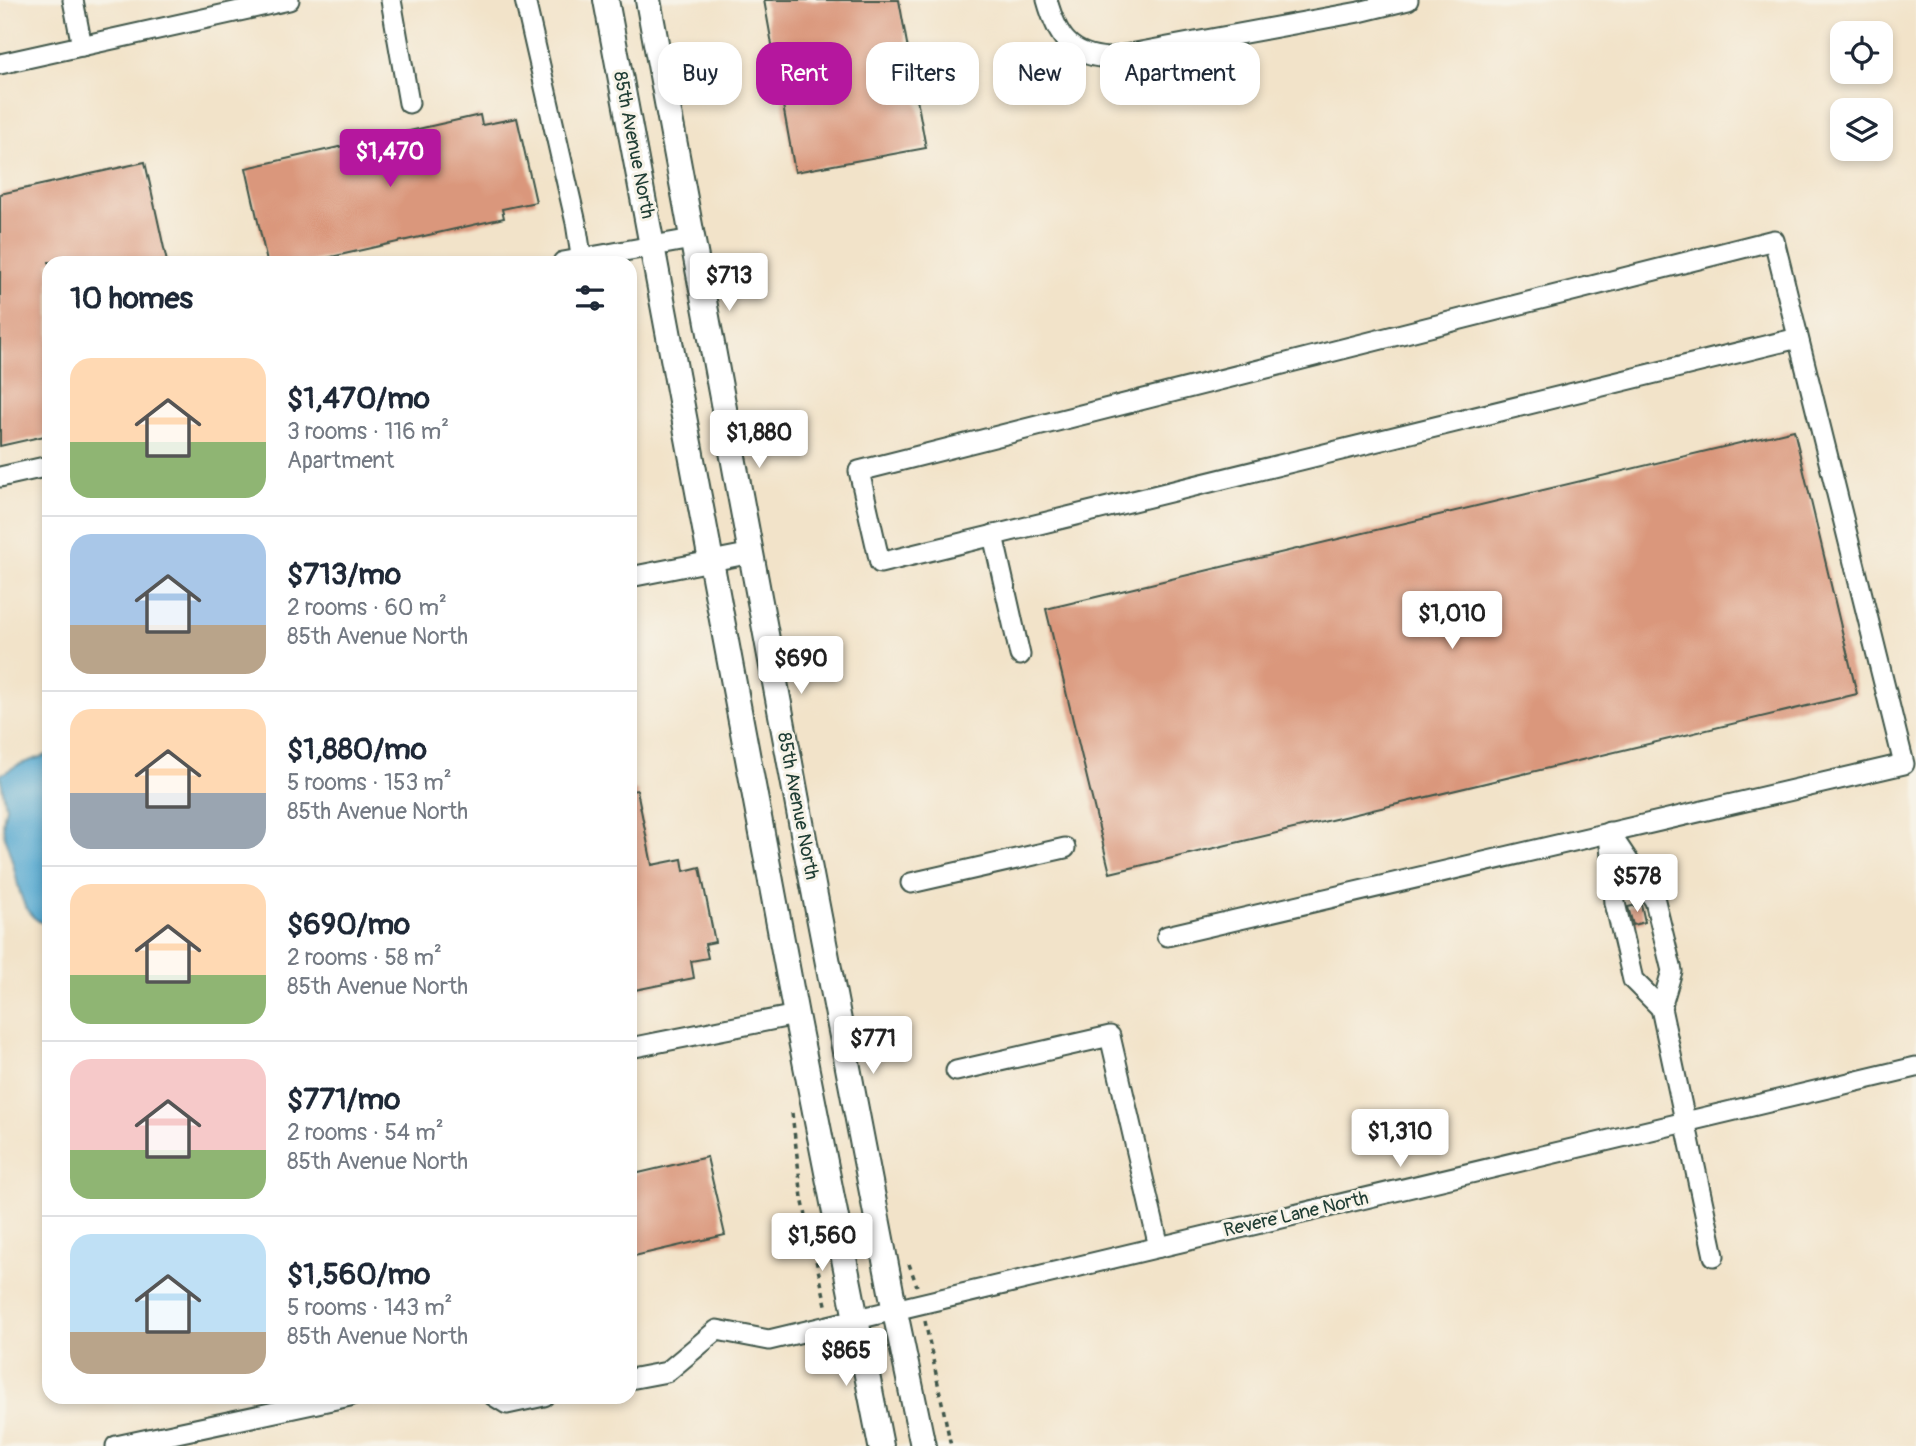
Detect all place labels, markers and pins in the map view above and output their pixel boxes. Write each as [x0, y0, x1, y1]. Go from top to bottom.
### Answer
pin: $1,470 [333, 130, 447, 189]
pin: $713 [688, 254, 770, 313]
pin: $1,880 [702, 410, 816, 470]
pin: $1,010 [1395, 592, 1509, 651]
pin: $690 [760, 636, 842, 696]
pin: $578 [1596, 855, 1678, 914]
pin: $771 [832, 1016, 914, 1076]
pin: $1,310 [1343, 1110, 1457, 1169]
pin: $1,560 [765, 1214, 879, 1273]
pin: $865 [805, 1328, 887, 1388]

